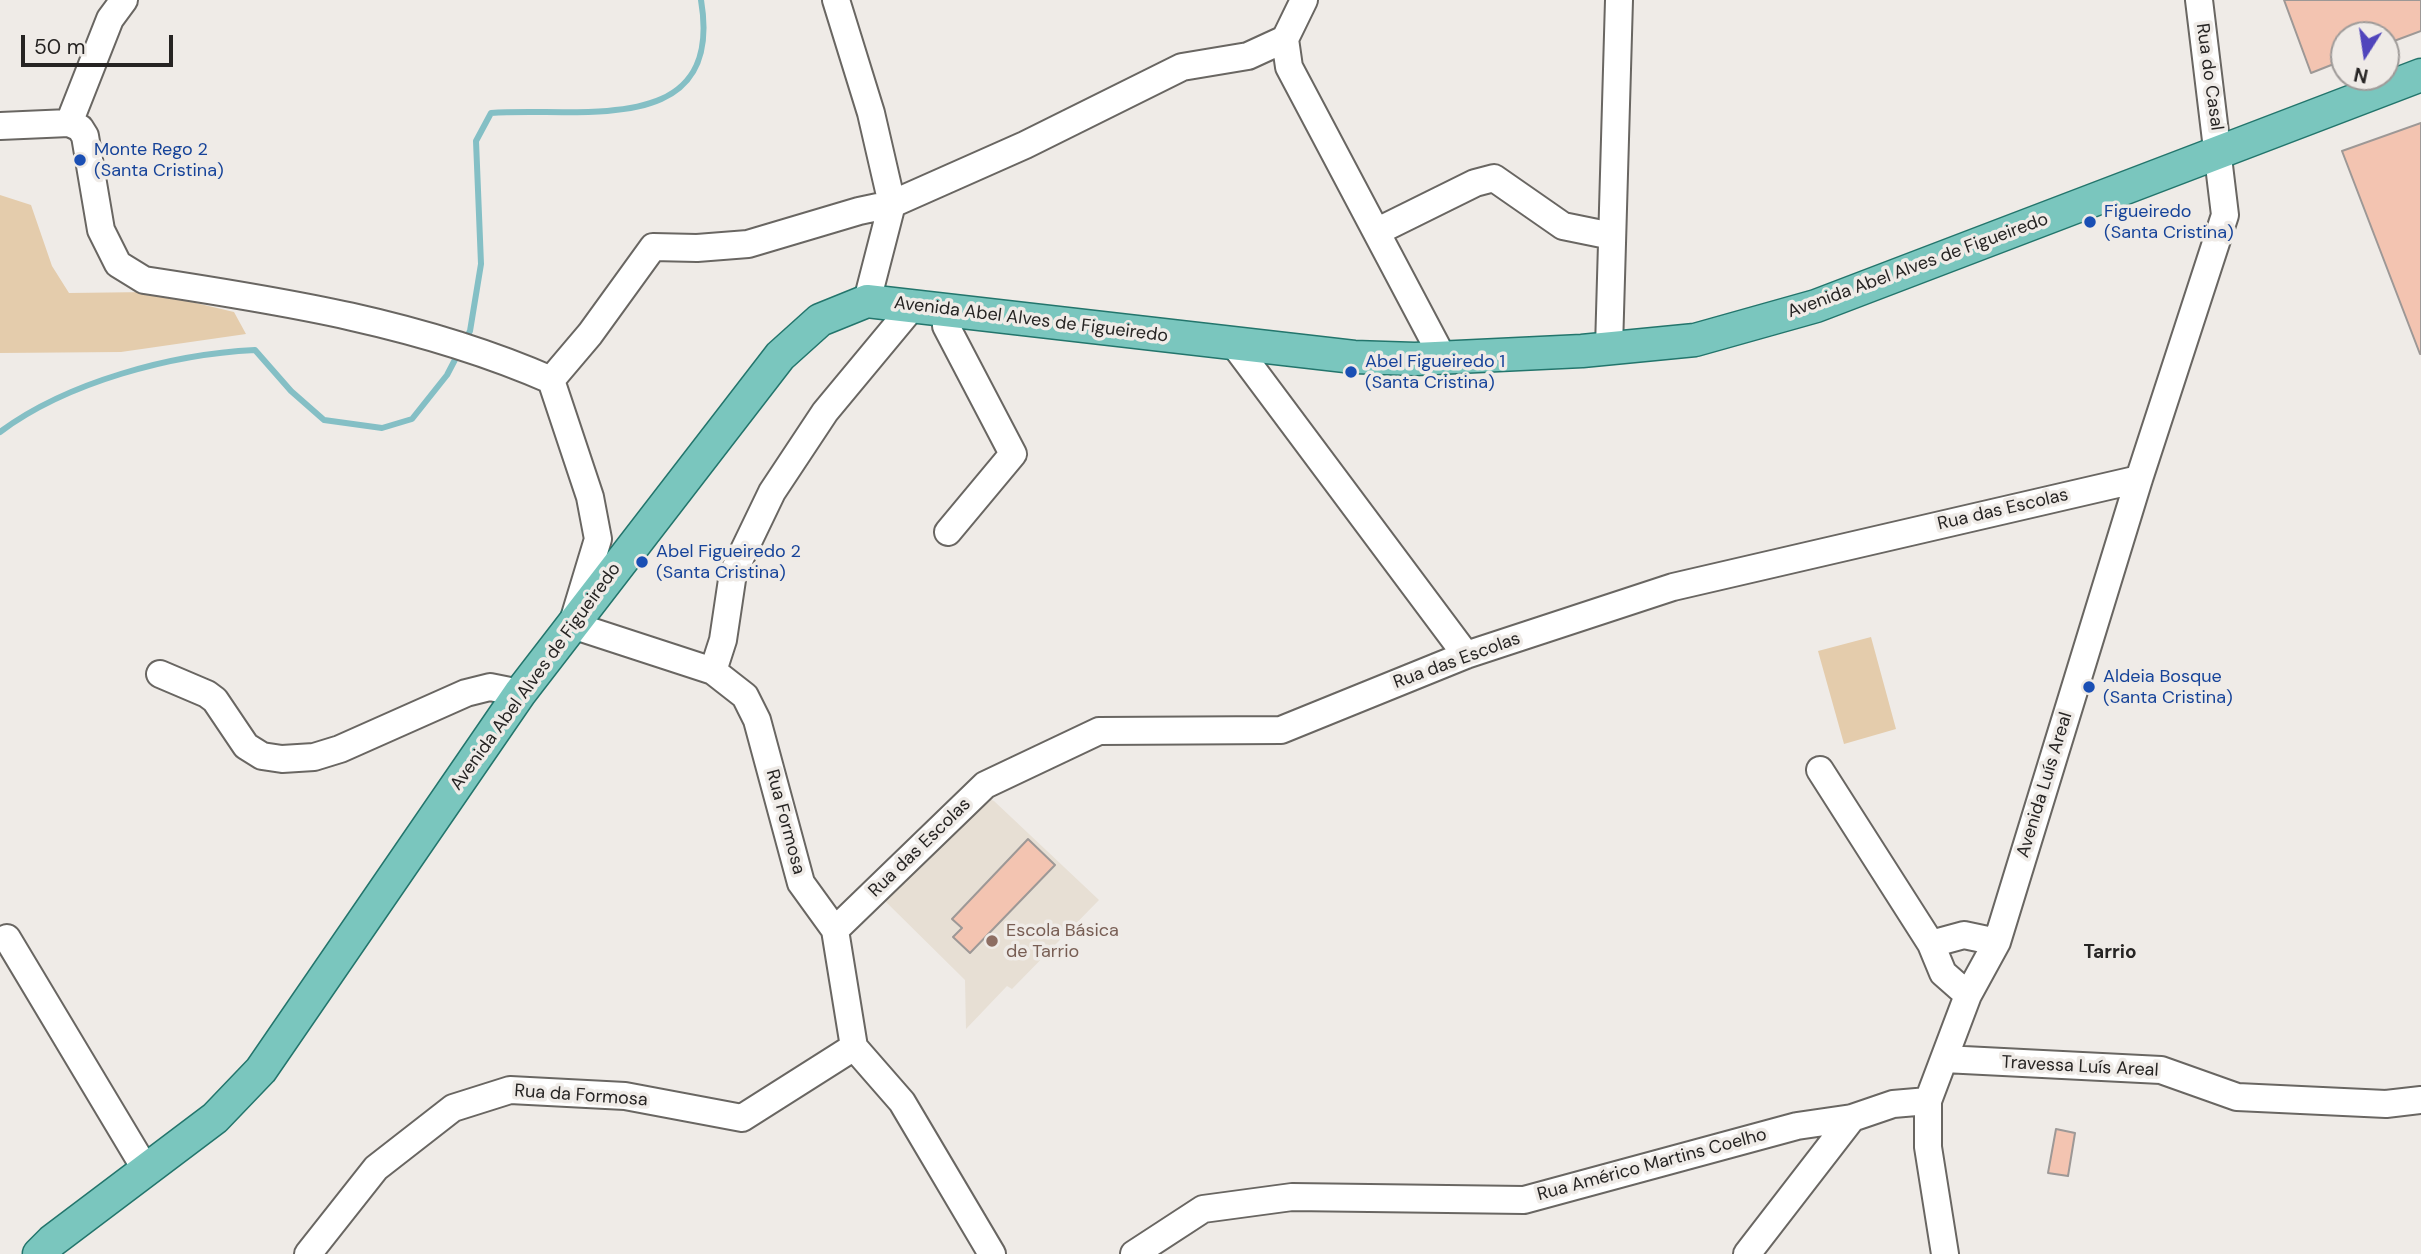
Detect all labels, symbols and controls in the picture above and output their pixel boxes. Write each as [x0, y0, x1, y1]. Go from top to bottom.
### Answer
scale bar [24, 21, 177, 65]
north arrow [2330, 21, 2400, 91]
street label: Rua do Casal [2191, 22, 2227, 132]
text: 50 m [34, 33, 85, 61]
text: N [2352, 61, 2370, 89]
place label: Monte Rego 2 (Santa Cristina) [94, 139, 224, 182]
marker: Monte Rego 2 (Santa Cristina) [72, 152, 88, 168]
place label: Figueiredo (Santa Cristina) [2104, 201, 2234, 244]
street label: Avenida Abel Alves de Figueiredo [1785, 209, 2051, 323]
marker: Figueiredo (Santa Cristina) [2082, 214, 2098, 230]
street label: Avenida Abel Alves de Figueiredo [893, 292, 1169, 348]
place label: Abel Figueiredo 1 (Santa Cristina) [1365, 351, 1505, 394]
marker: Abel Figueiredo 1 (Santa Cristina) [1343, 364, 1359, 380]
street label: Rua das Escolas [1936, 484, 2070, 536]
place label: Abel Figueiredo 2 (Santa Cristina) [656, 541, 801, 584]
marker: Abel Figueiredo 2 (Santa Cristina) [634, 554, 650, 570]
street label: Avenida Abel Alves de Figueiredo [446, 559, 626, 795]
street label: Rua das Escolas [1391, 628, 1523, 694]
place label: Aldeia Bosque (Santa Cristina) [2103, 666, 2233, 708]
marker: Aldeia Bosque (Santa Cristina) [2081, 679, 2097, 695]
street label: Avenida Luís Areal [2013, 710, 2077, 860]
street label: Rua Formosa [761, 767, 809, 877]
street label: Rua das Escolas [864, 794, 976, 902]
place label: Escola Básica de Tarrio [1006, 920, 1119, 962]
marker: Escola Básica de Tarrio [984, 933, 1000, 949]
district label: Tarrio [2083, 942, 2137, 964]
street label: Travessa Luís Areal [2001, 1052, 2159, 1082]
street label: Rua da Formosa [514, 1081, 648, 1111]
street label: Rua Américo Martins Coelho [1535, 1124, 1769, 1206]

